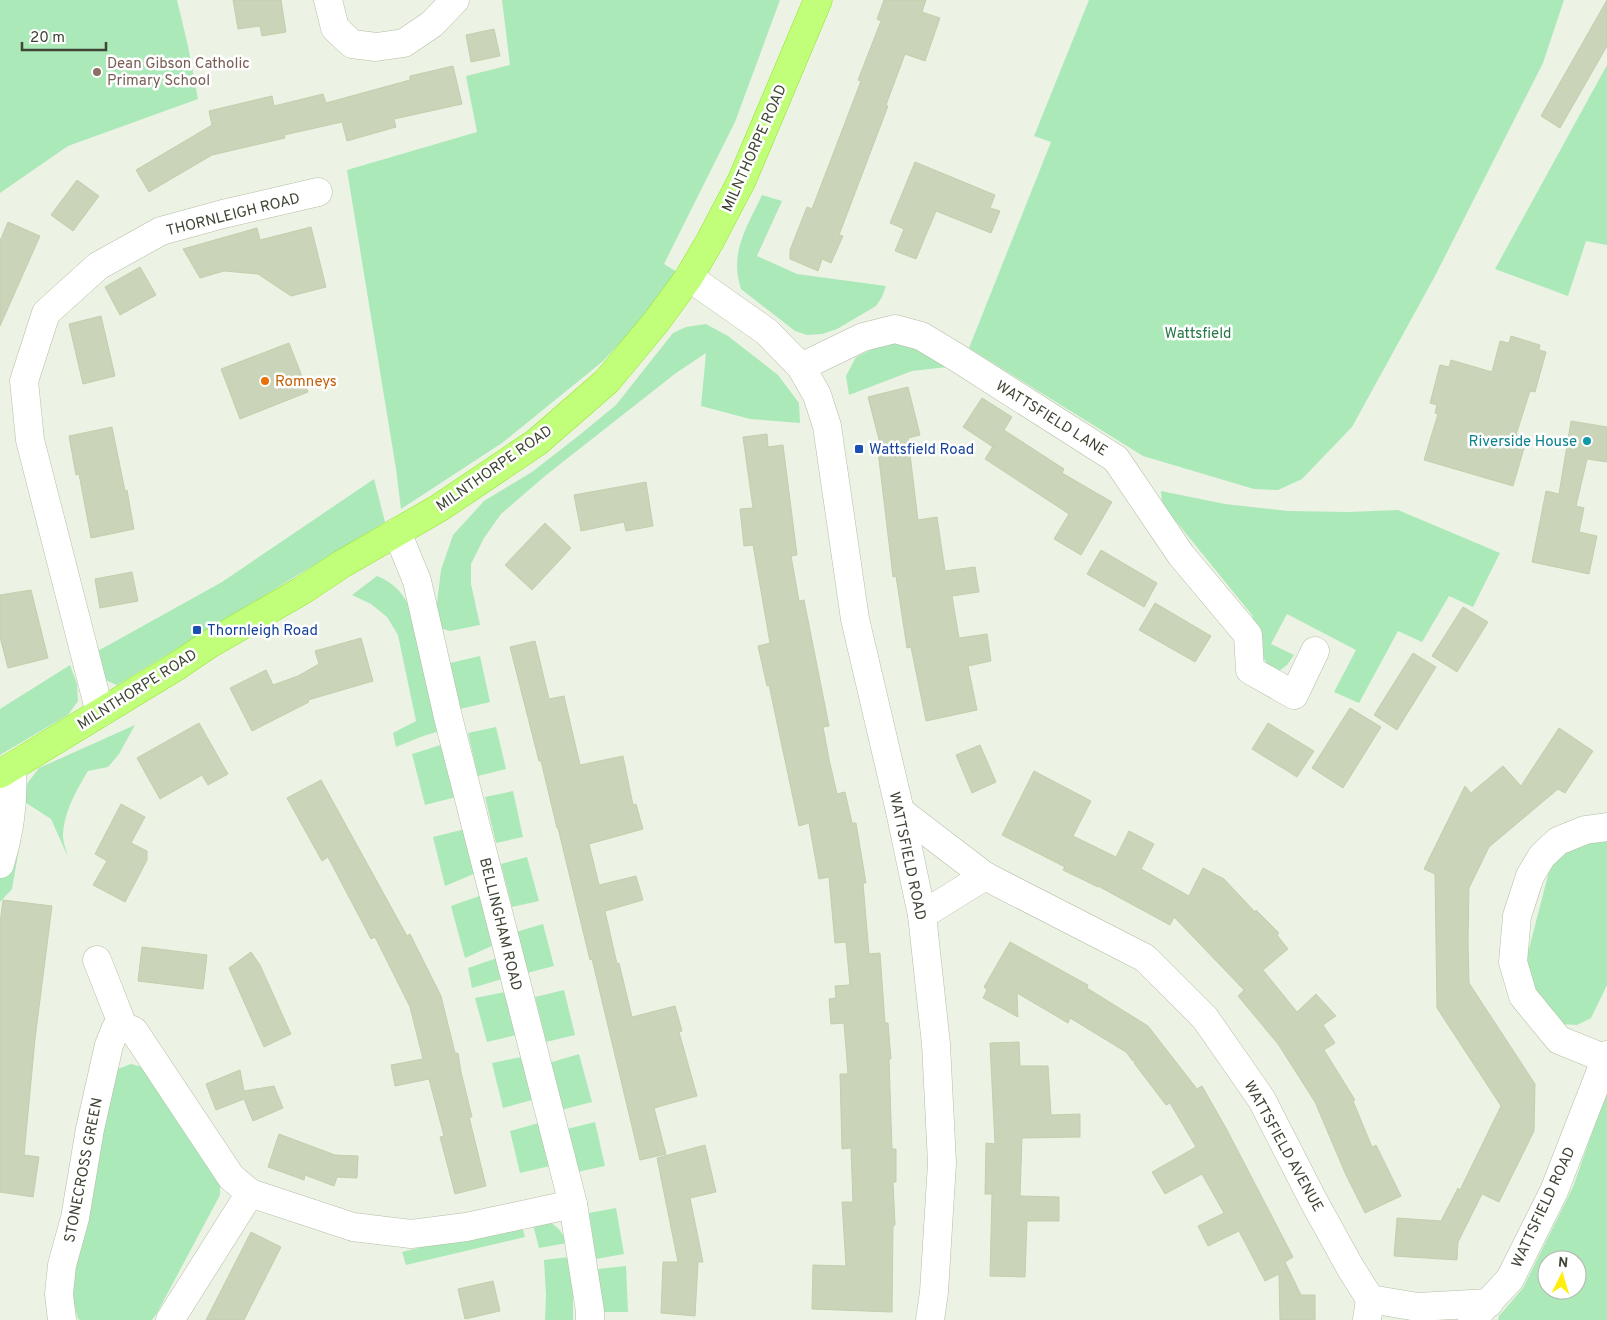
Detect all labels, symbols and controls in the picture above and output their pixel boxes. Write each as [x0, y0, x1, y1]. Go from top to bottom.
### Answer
scale bar [22, 20, 106, 52]
text: 20 m [30, 29, 65, 48]
place label: Dean Gibson Catholic Primary School [107, 55, 250, 91]
marker: Dean Gibson Catholic Primary School [91, 66, 103, 78]
street label: MILNTHORPE ROAD [719, 82, 792, 215]
street label: THORNLEIGH ROAD [165, 190, 302, 241]
park label: Wattsfield [1164, 325, 1232, 344]
place label: Romneys [275, 373, 337, 392]
marker: Romneys [259, 375, 271, 387]
street label: WATTSFIELD LANE [992, 377, 1111, 461]
street label: MILNTHORPE ROAD [433, 422, 557, 516]
place label: Riverside House [1469, 433, 1577, 452]
marker: Riverside House [1581, 435, 1593, 447]
place label: Wattsfield Road [869, 441, 974, 460]
marker: Wattsfield Road [853, 443, 865, 455]
place label: Thornleigh Road [207, 622, 318, 641]
marker: Thornleigh Road [191, 624, 203, 636]
street label: MILNTHORPE ROAD [74, 646, 201, 735]
street label: WATTSFIELD ROAD [884, 790, 929, 922]
street label: BELLINGHAM ROAD [474, 856, 525, 993]
street label: WATTSFIELD AVENUE [1239, 1078, 1327, 1216]
street label: STONECROSS GREEN [61, 1096, 108, 1244]
street label: WATTSFIELD ROAD [1508, 1144, 1581, 1271]
north arrow [1537, 1250, 1587, 1300]
text: N [1557, 1255, 1569, 1272]

